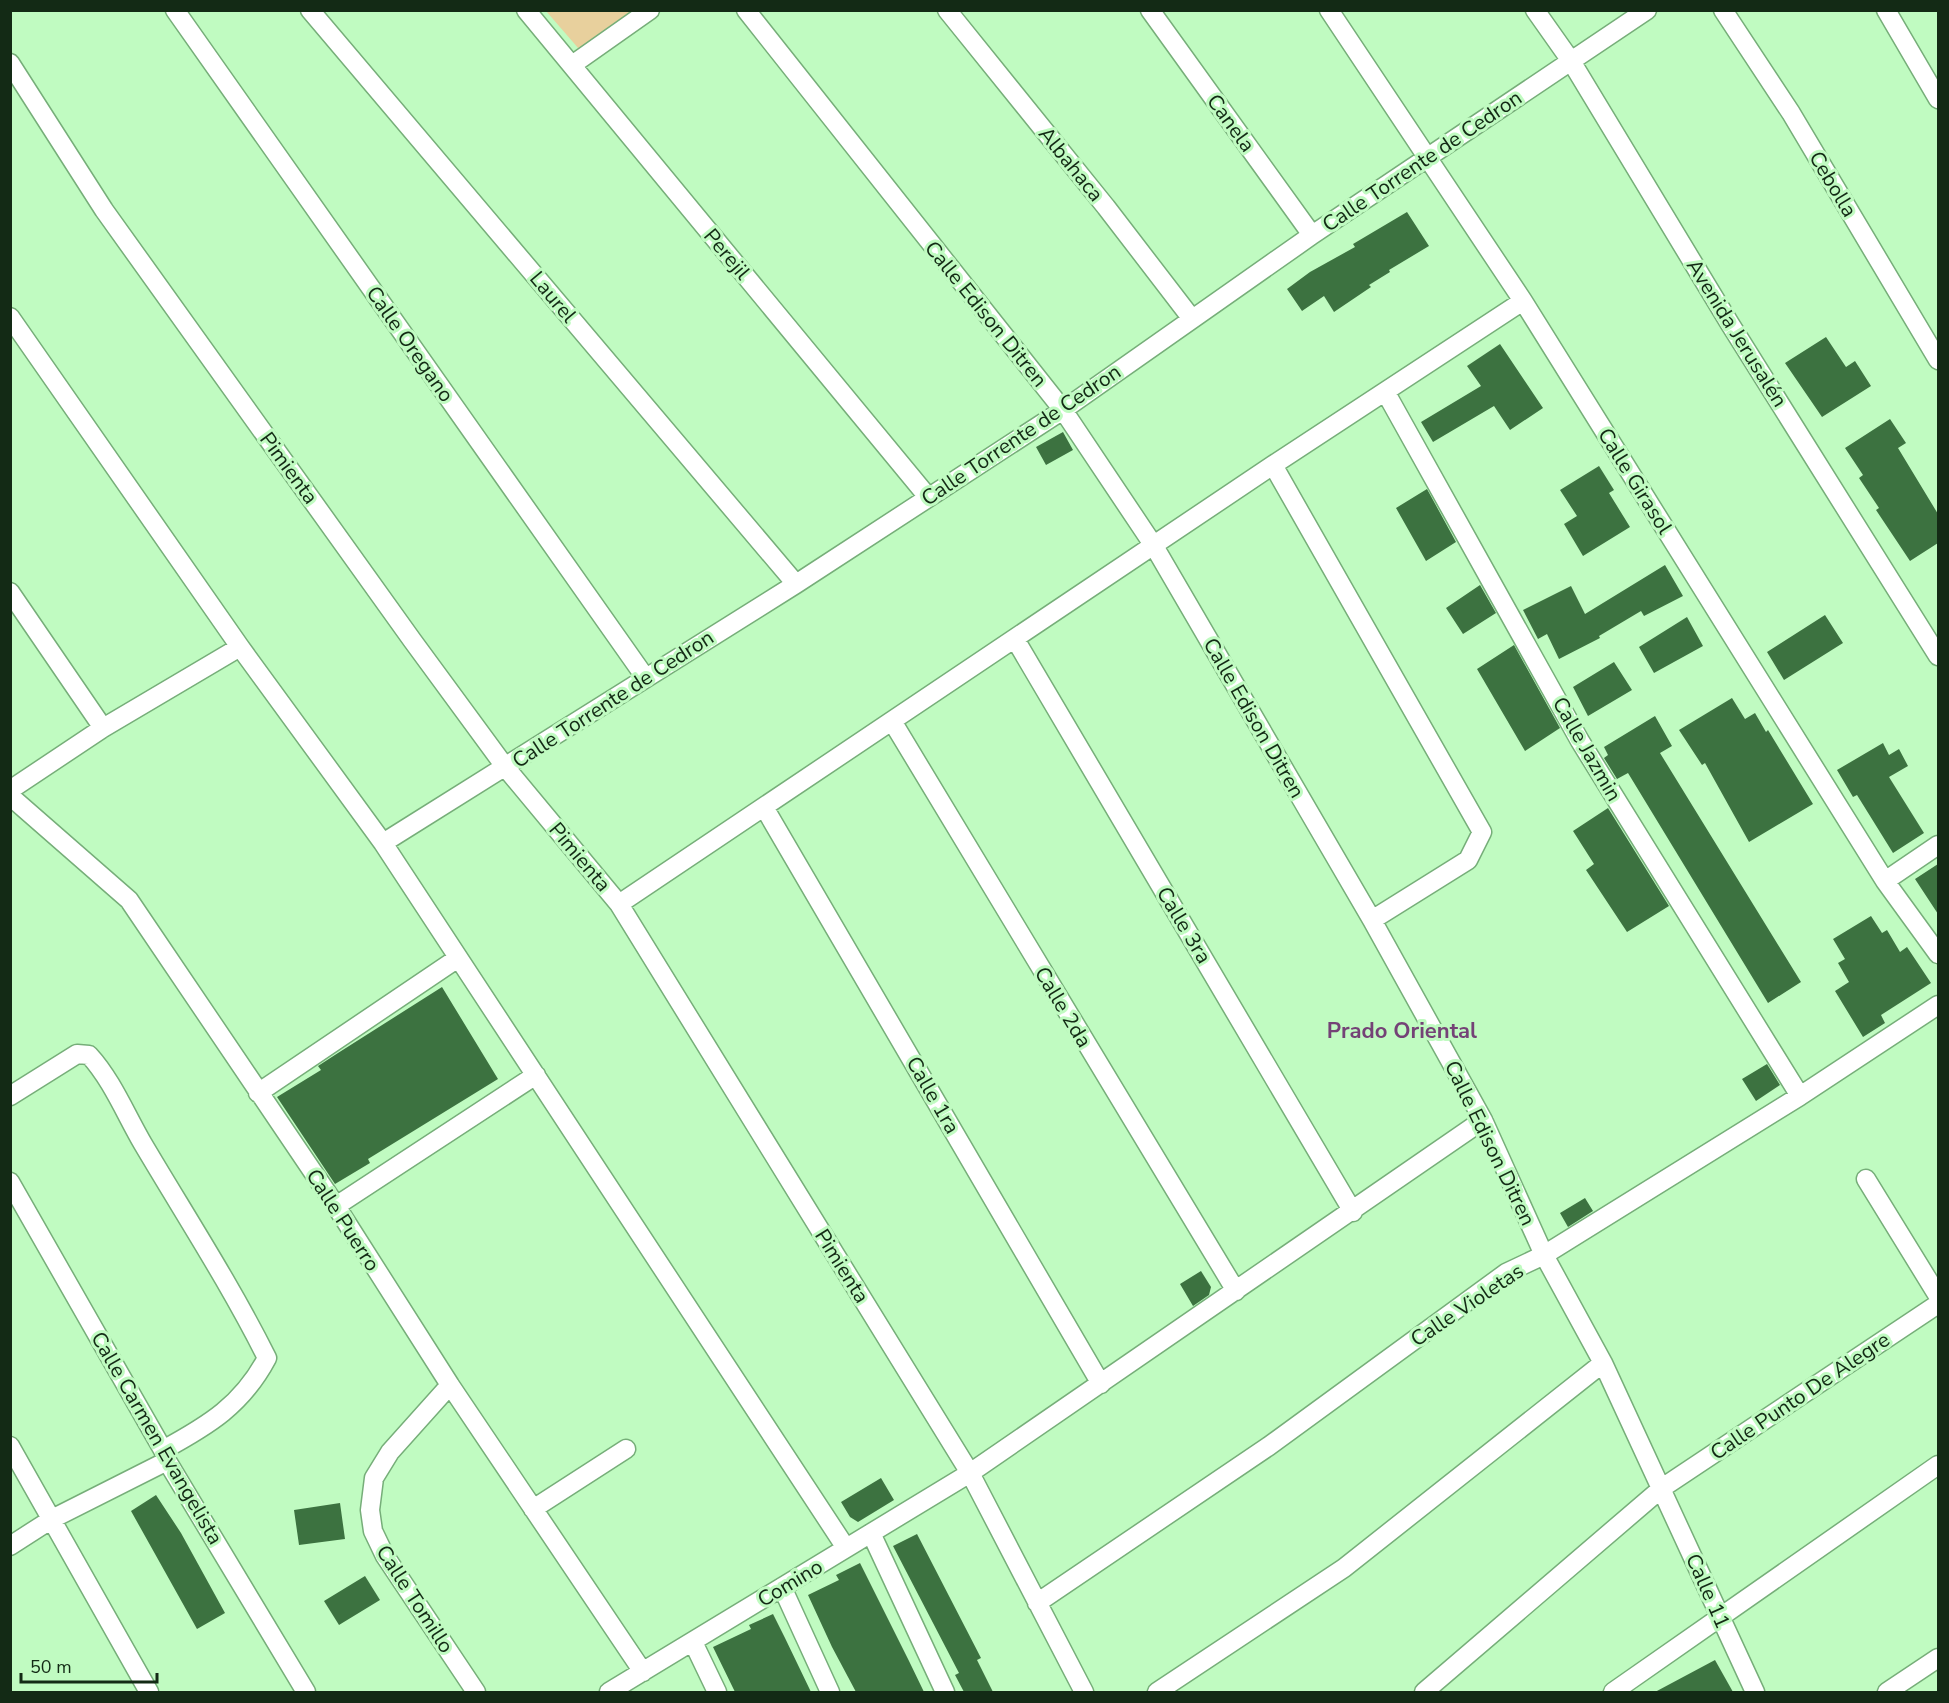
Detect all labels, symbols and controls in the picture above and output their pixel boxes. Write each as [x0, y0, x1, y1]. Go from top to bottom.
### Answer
street label: Calle Torrente de Cedron [1317, 84, 1527, 238]
street label: Canela [1200, 88, 1262, 158]
street label: Albahaca [1032, 121, 1110, 207]
street label: Cebolla [1802, 146, 1864, 222]
street label: Perejil [697, 223, 757, 286]
street label: Calle Edison Ditren [918, 235, 1054, 393]
street label: Avenida Jerusalén [1680, 254, 1794, 412]
street label: Laurel [523, 265, 583, 329]
street label: Calle Oregano [360, 280, 460, 408]
street label: Calle Torrente de Cedron [916, 358, 1126, 512]
street label: Calle Girasol [1591, 422, 1679, 540]
street label: Pimienta [253, 426, 325, 510]
street label: Calle Torrente de Cedron [507, 623, 719, 775]
street label: Calle Edison Ditren [1197, 633, 1311, 803]
street label: Calle Jazmin [1546, 692, 1628, 806]
street label: Pimienta [543, 816, 617, 898]
street label: Calle 3ra [1150, 881, 1218, 969]
street label: Calle 2da [1028, 961, 1098, 1053]
district label: Prado Oriental [1327, 1016, 1477, 1046]
street label: Calle 1ra [900, 1051, 966, 1139]
street label: Calle Edison Ditren [1438, 1056, 1542, 1230]
street label: Calle Puerro [300, 1164, 386, 1276]
street label: Pimienta [808, 1224, 876, 1308]
street label: Calle Violetas [1405, 1257, 1529, 1353]
street label: Calle Carmen Evangelista [85, 1326, 229, 1550]
street label: Calle Punto De Alegre [1705, 1326, 1895, 1466]
street label: Calle Tomillo [370, 1540, 460, 1658]
street label: Calle 11 [1679, 1549, 1737, 1633]
street label: Comino [752, 1553, 828, 1613]
scale bar [21, 1646, 158, 1684]
text: 50 m [30, 1655, 72, 1679]

